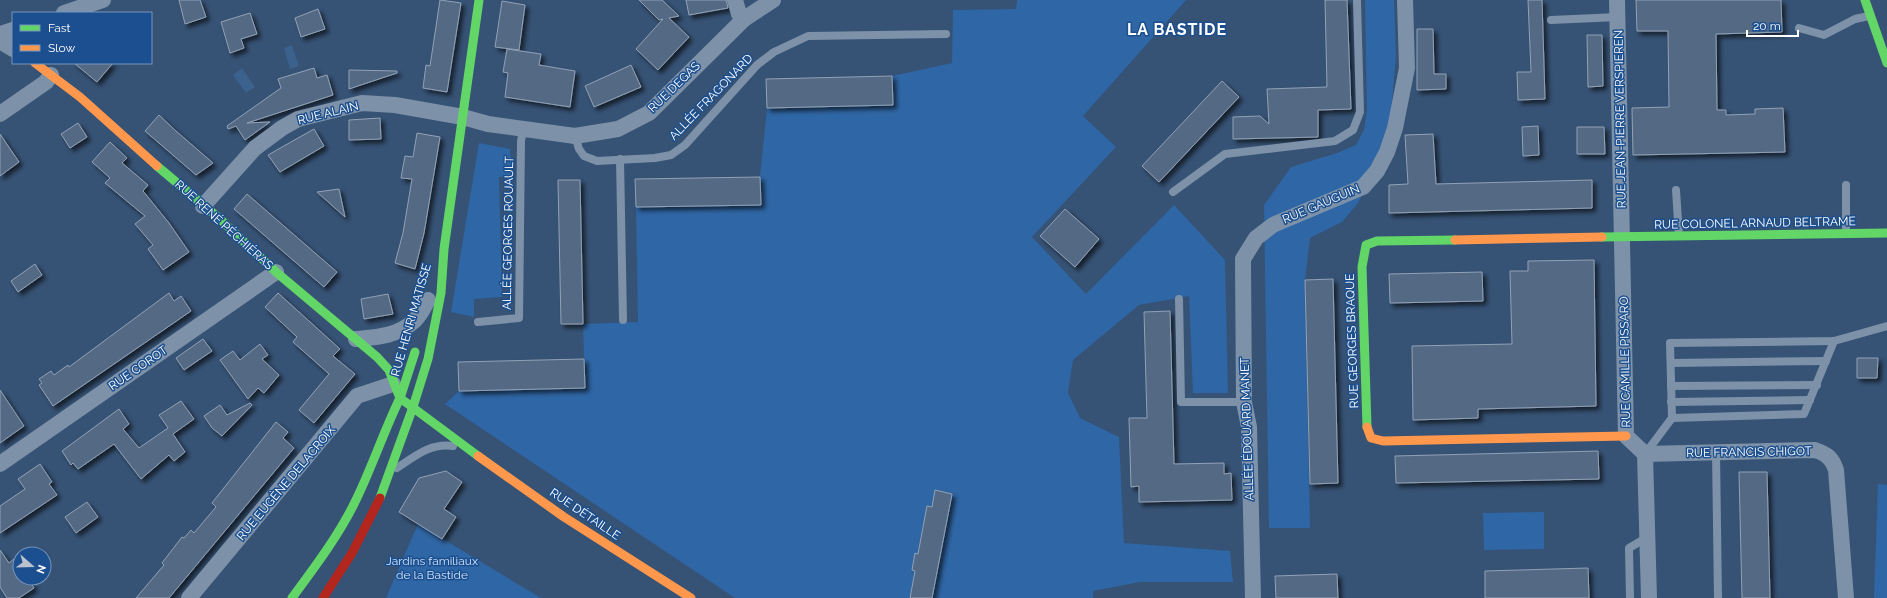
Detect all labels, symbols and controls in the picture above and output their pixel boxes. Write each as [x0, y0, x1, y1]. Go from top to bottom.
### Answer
legend [12, 12, 152, 64]
scale bar [1747, 12, 1798, 38]
text: 20 m [1753, 19, 1781, 33]
district label: LA BASTIDE [1127, 20, 1227, 39]
text: Fast [48, 21, 71, 35]
street label: RUE JEAN-PIERRE VERSPIEREN [1611, 30, 1629, 208]
text: Slow [48, 41, 75, 55]
street label: ALLÉE FRAGONARD [666, 51, 756, 143]
street label: RUE DEGAS [645, 59, 703, 115]
street label: RUE ALAIN [296, 99, 360, 127]
street label: ALLÉE GEORGES ROUAULT [500, 155, 516, 310]
street label: RUE RENÉ PÉCHIÉRAS [172, 177, 276, 273]
street label: RUE GAUGUIN [1280, 181, 1362, 227]
street label: RUE COLONEL ARNAUD BELTRAME [1654, 214, 1856, 232]
street label: RUE HENRI MATISSE [388, 262, 434, 378]
street label: RUE GEORGES BRAQUE [1343, 273, 1361, 409]
street label: RUE CAMILLE PISSARO [1617, 296, 1633, 428]
street label: RUE COROT [106, 342, 171, 393]
street label: ALLÉE ÉDOUARD MANET [1237, 356, 1257, 501]
street label: RUE EUGÈNE DELACROIX [234, 422, 338, 543]
street label: RUE FRANCIS CHIGOT [1686, 444, 1813, 460]
street label: RUE DÉTAILLE [547, 485, 623, 543]
north arrow [12, 546, 52, 586]
park label: Jardins familiaux de la Bastide [386, 554, 478, 582]
text: N [33, 563, 48, 575]

